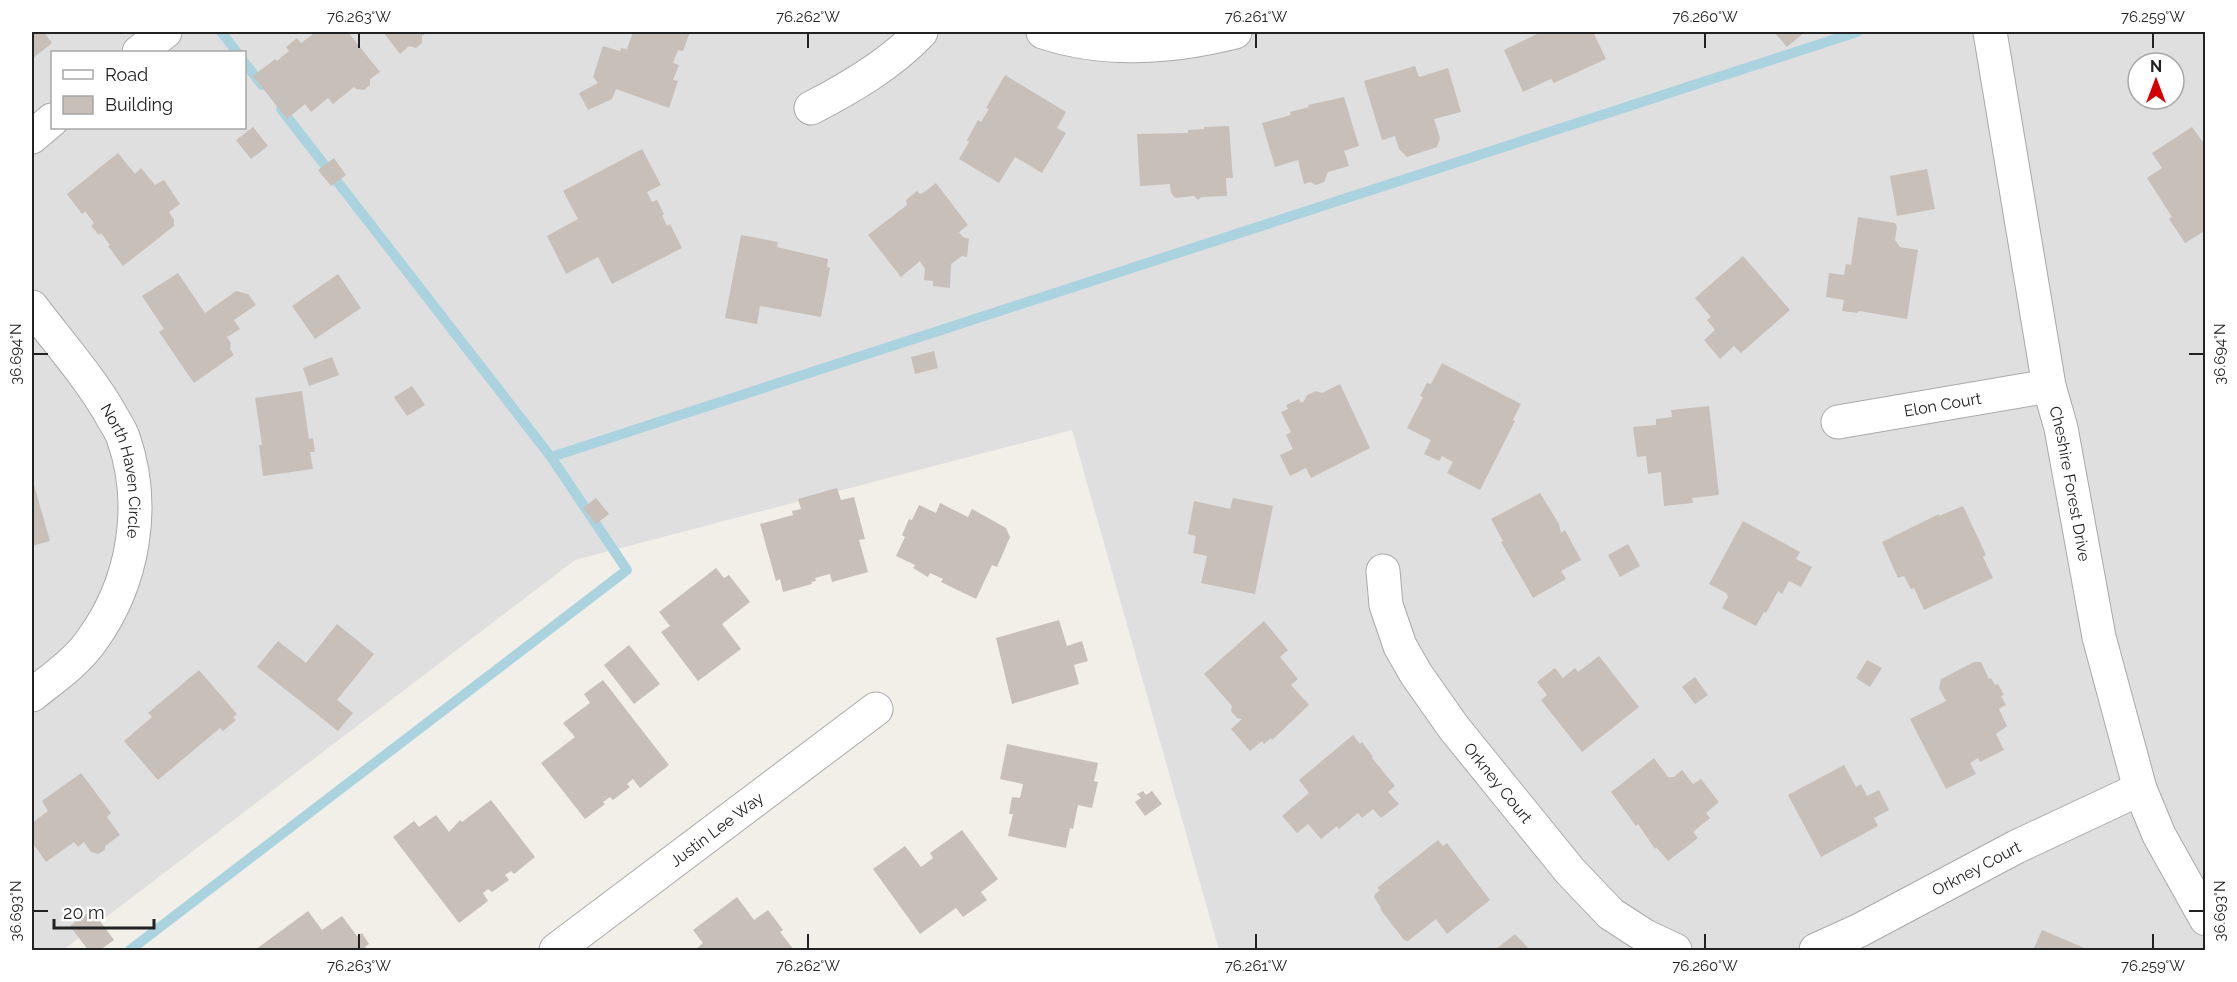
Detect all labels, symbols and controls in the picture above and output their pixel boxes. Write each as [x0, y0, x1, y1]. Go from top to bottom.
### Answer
text: 76.263°W [327, 8, 391, 26]
text: 76.262°W [776, 8, 840, 26]
text: 76.261°W [1225, 8, 1288, 26]
text: 76.260°W [1672, 8, 1738, 26]
text: 76.259°W [2121, 8, 2185, 26]
legend [51, 51, 246, 129]
north arrow [2126, 51, 2186, 111]
text: N [2150, 57, 2162, 76]
text: Road [105, 64, 148, 85]
text: Building [105, 94, 173, 115]
text: 36.694°N [7, 323, 25, 385]
text: 36.694°N [2211, 323, 2229, 385]
street label: Elon Court [1902, 388, 1983, 420]
street label: North Haven Circle [97, 400, 145, 540]
street label: Cheshire Forest Drive [2046, 404, 2095, 563]
street label: Orkney Court [1460, 739, 1537, 827]
street label: Justin Lee Way [666, 788, 767, 870]
street label: Orkney Court [1929, 836, 2024, 900]
text: 36.693°N [7, 881, 25, 941]
text: 36.693°N [2211, 881, 2229, 941]
scale bar [54, 892, 154, 930]
text: 20 m [63, 902, 105, 923]
text: 76.263°W [327, 957, 391, 975]
text: 76.262°W [776, 957, 840, 975]
text: 76.261°W [1225, 957, 1288, 975]
text: 76.260°W [1672, 957, 1738, 975]
text: 76.259°W [2121, 957, 2185, 975]

